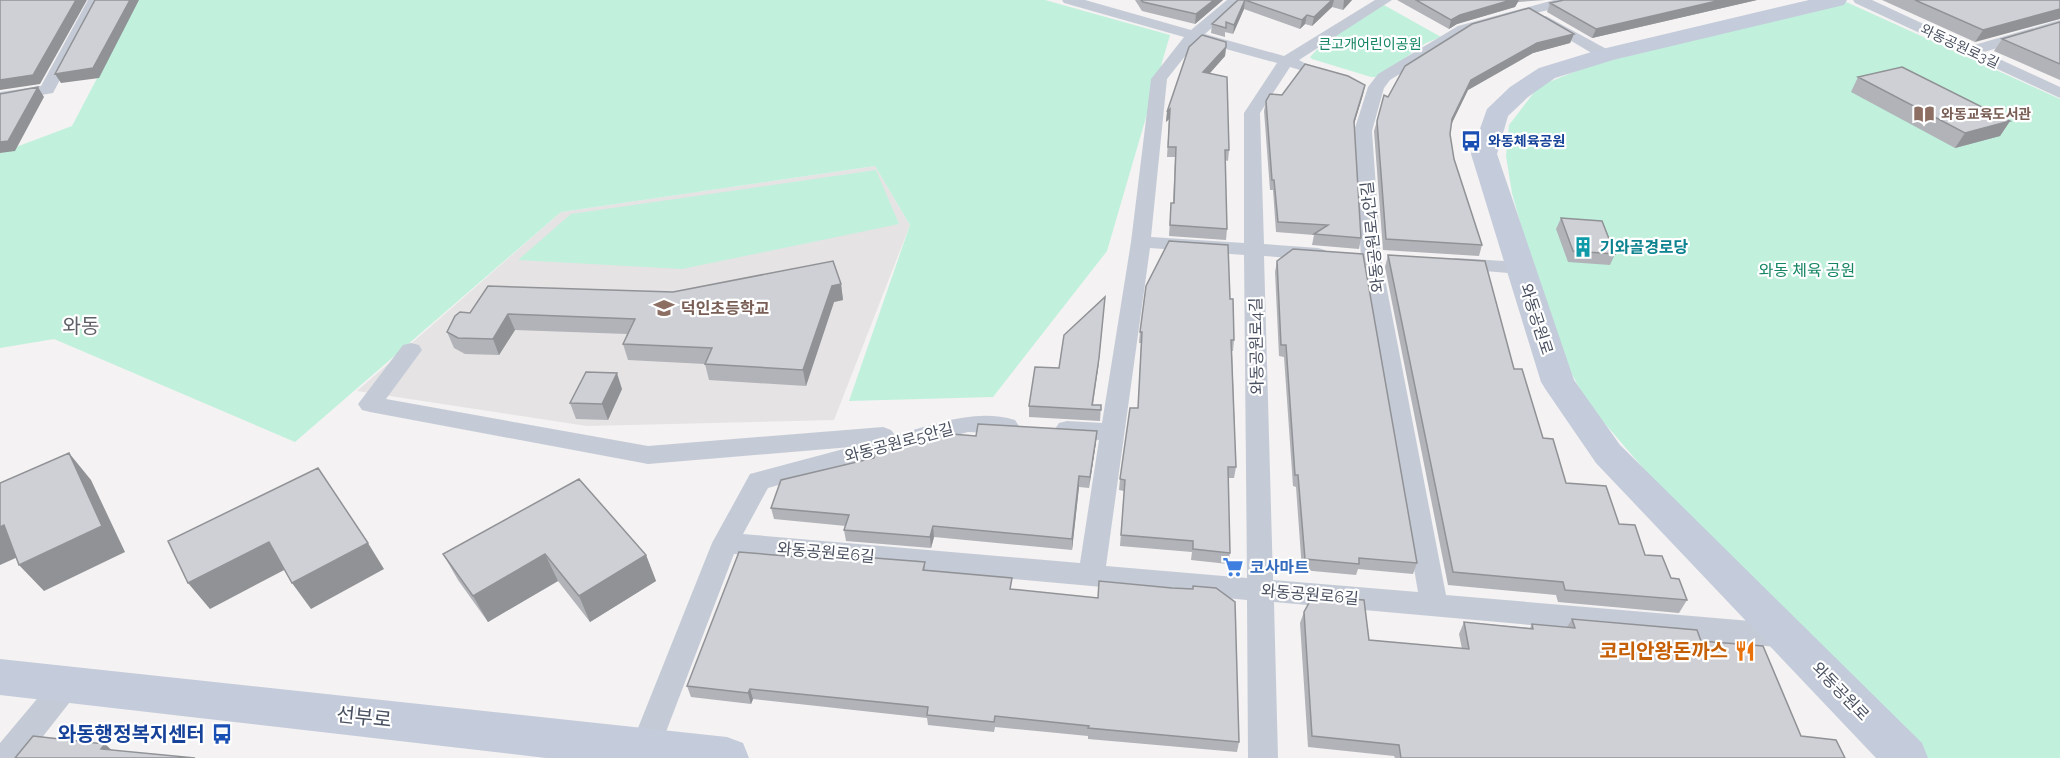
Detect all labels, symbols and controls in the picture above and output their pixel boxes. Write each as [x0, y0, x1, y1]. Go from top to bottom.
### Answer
street label: 와동공원로3길 [1918, 21, 2002, 71]
park label: 큰고개어린이공원 [1318, 36, 1422, 52]
library icon: 와동교육도서관 [1912, 102, 1936, 126]
place label: 와동교육도서관 [1941, 106, 2031, 122]
bus stop icon: 와동체육공원 [1459, 129, 1483, 153]
place label: 와동체육공원 [1488, 133, 1565, 149]
street label: 와동공원로4안길 [1357, 180, 1388, 294]
building icon: 기와골경로당 [1571, 235, 1595, 259]
place label: 기와골경로당 [1600, 238, 1689, 257]
park label: 와동 체육 공원 [1759, 261, 1855, 280]
street label: 와동공원로 [1516, 281, 1557, 357]
school or university icon: 덕인초등학교 [652, 296, 676, 320]
street label: 와동공원로4길 [1246, 297, 1267, 395]
place label: 덕인초등학교 [681, 299, 770, 318]
district label: 와동 [63, 314, 99, 338]
street label: 와동공원로5안길 [843, 419, 956, 466]
street label: 와동공원로6길 [776, 539, 876, 566]
supermarket icon: 코사마트 [1221, 555, 1245, 579]
place label: 코사마트 [1250, 558, 1309, 577]
street label: 와동공원로6길 [1260, 581, 1360, 608]
place label: 코리안왕돈까스 [1599, 639, 1728, 663]
restaurant icon: 코리안왕돈까스 [1733, 639, 1757, 663]
street label: 와동공원로 [1808, 658, 1873, 725]
street label: 선부로 [335, 702, 393, 732]
place label: 와동행정복지센터 [58, 722, 205, 746]
bus stop icon: 와동행정복지센터 [210, 722, 234, 746]

